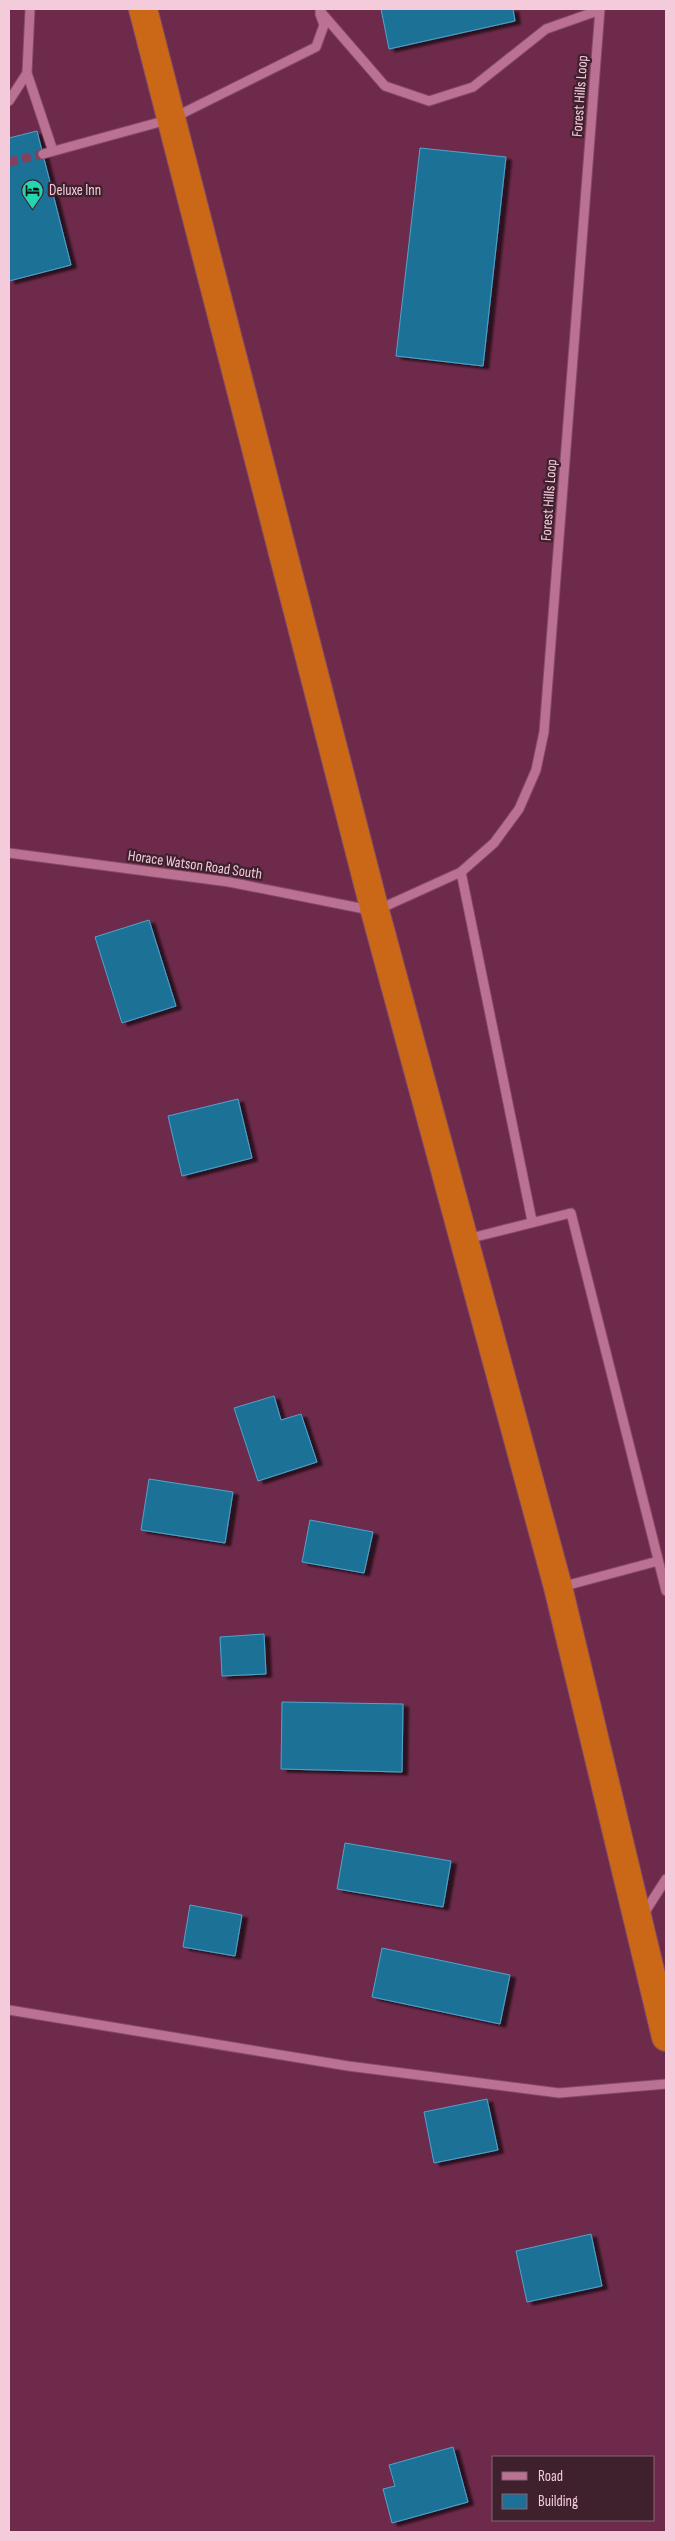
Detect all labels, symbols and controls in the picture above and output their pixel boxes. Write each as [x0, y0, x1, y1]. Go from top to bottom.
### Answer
street label: Forest Hills Loop [568, 54, 592, 138]
hotel icon: Deluxe Inn [21, 178, 45, 209]
place label: Deluxe Inn [49, 181, 101, 200]
street label: Forest Hills Loop [537, 458, 561, 542]
street label: Horace Watson Road South [127, 846, 263, 884]
legend [492, 2456, 655, 2521]
text: Road [538, 2467, 563, 2486]
text: Building [538, 2492, 578, 2511]

